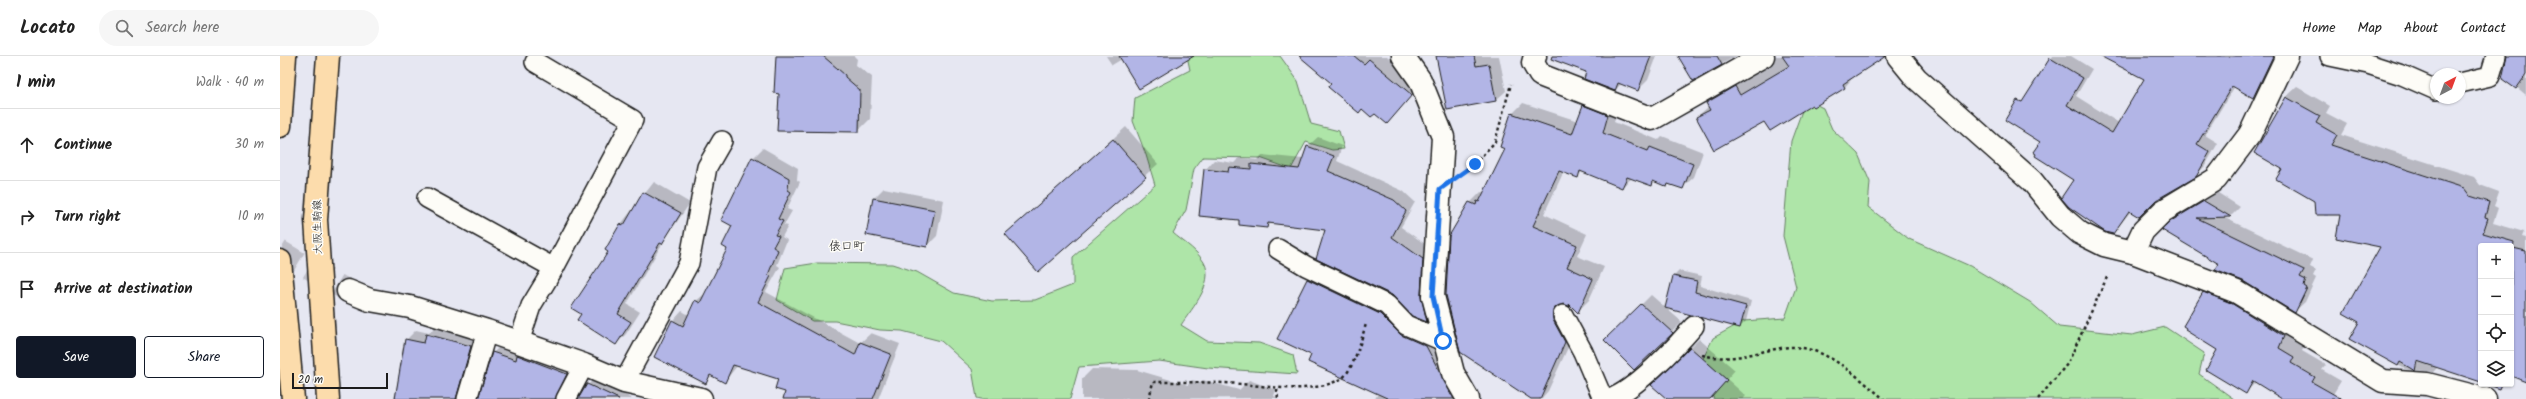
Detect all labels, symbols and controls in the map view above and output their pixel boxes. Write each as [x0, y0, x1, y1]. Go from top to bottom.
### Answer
search box [99, 10, 379, 46]
text: Locato [20, 13, 75, 43]
text: Search here [145, 16, 219, 40]
icon: search [113, 17, 135, 39]
text: Home [2302, 17, 2336, 39]
text: Map [2358, 17, 2382, 39]
text: About [2404, 17, 2438, 39]
text: Contact [2460, 17, 2506, 39]
north arrow [2430, 68, 2466, 104]
text: 1 min [16, 69, 55, 96]
text: Walk · 40 m [196, 72, 264, 93]
text: Continue [54, 133, 112, 157]
icon: ahead [16, 134, 38, 156]
text: 30 m [235, 134, 264, 155]
route end [1466, 155, 1484, 173]
street label: 大阪生駒線 [309, 199, 327, 255]
text: Turn right [54, 205, 121, 229]
icon: right [16, 206, 38, 228]
text: 10 m [238, 206, 264, 227]
district label: 俵口町 [829, 237, 865, 256]
map controls [2478, 243, 2514, 387]
button: + [2478, 243, 2514, 279]
text: Arrive at destination [54, 277, 193, 301]
icon: arrive [16, 278, 38, 300]
button: − [2478, 279, 2514, 315]
button: locate [2478, 315, 2514, 351]
route start [1434, 332, 1452, 350]
button: Save [16, 336, 136, 378]
button: Share [144, 336, 264, 378]
button: layers [2478, 351, 2514, 387]
scale bar [292, 371, 388, 390]
text: 20 m [298, 371, 323, 389]

